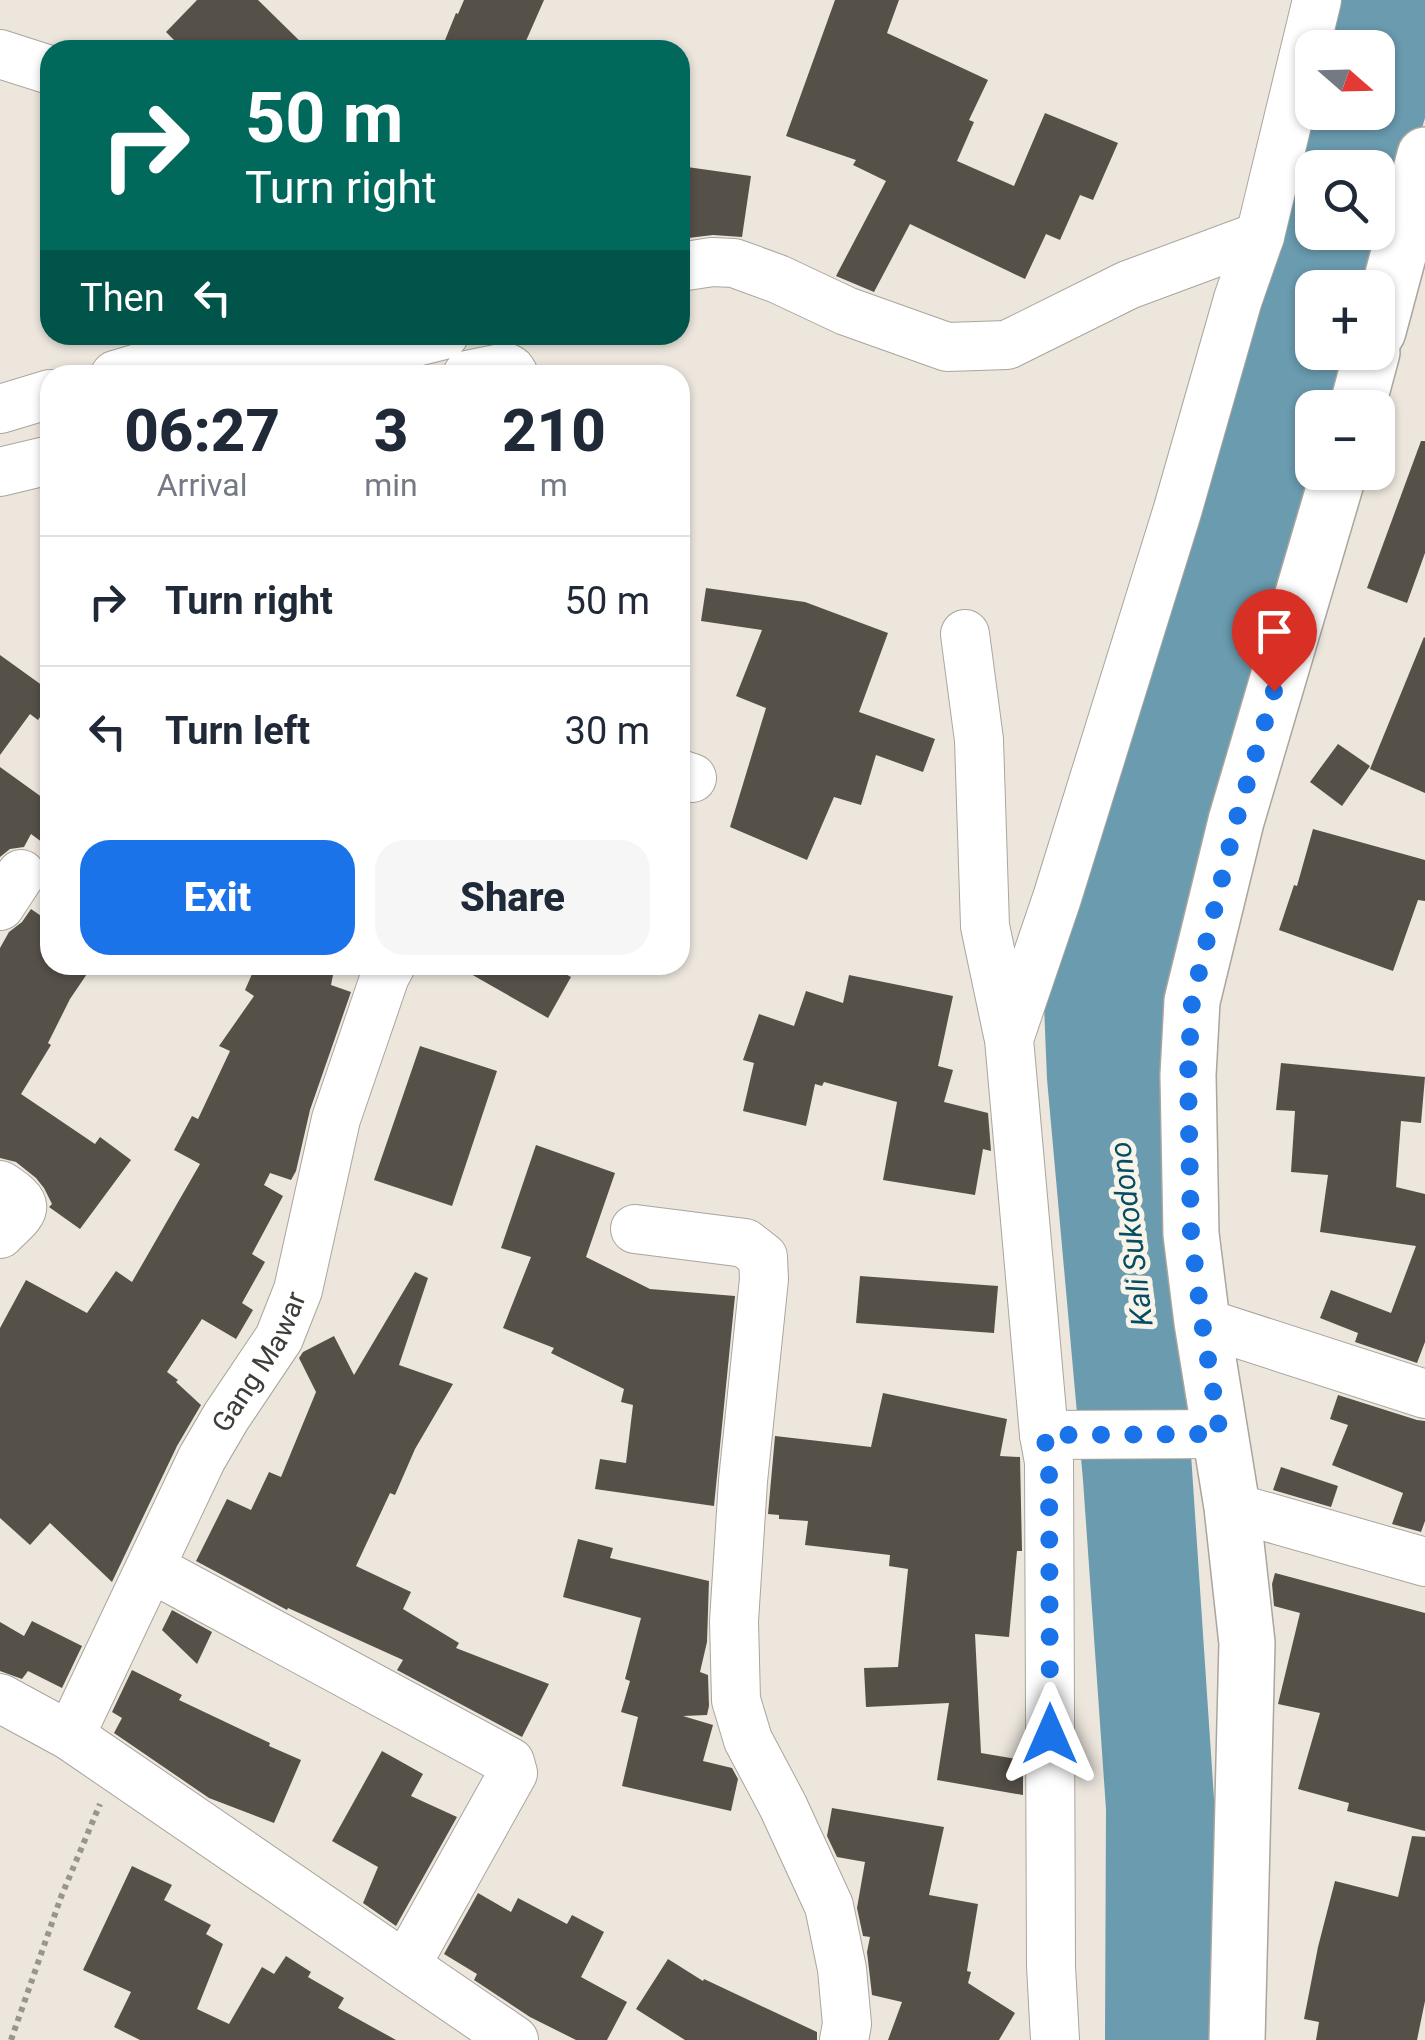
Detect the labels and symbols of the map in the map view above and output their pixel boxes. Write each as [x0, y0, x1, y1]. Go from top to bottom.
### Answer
north arrow [1295, 30, 1395, 130]
pin [1232, 589, 1317, 692]
water label: Kali Sukodono [1102, 1140, 1160, 1328]
street label: Gang Mawar [205, 1286, 312, 1438]
position arrow [998, 1682, 1102, 1786]

